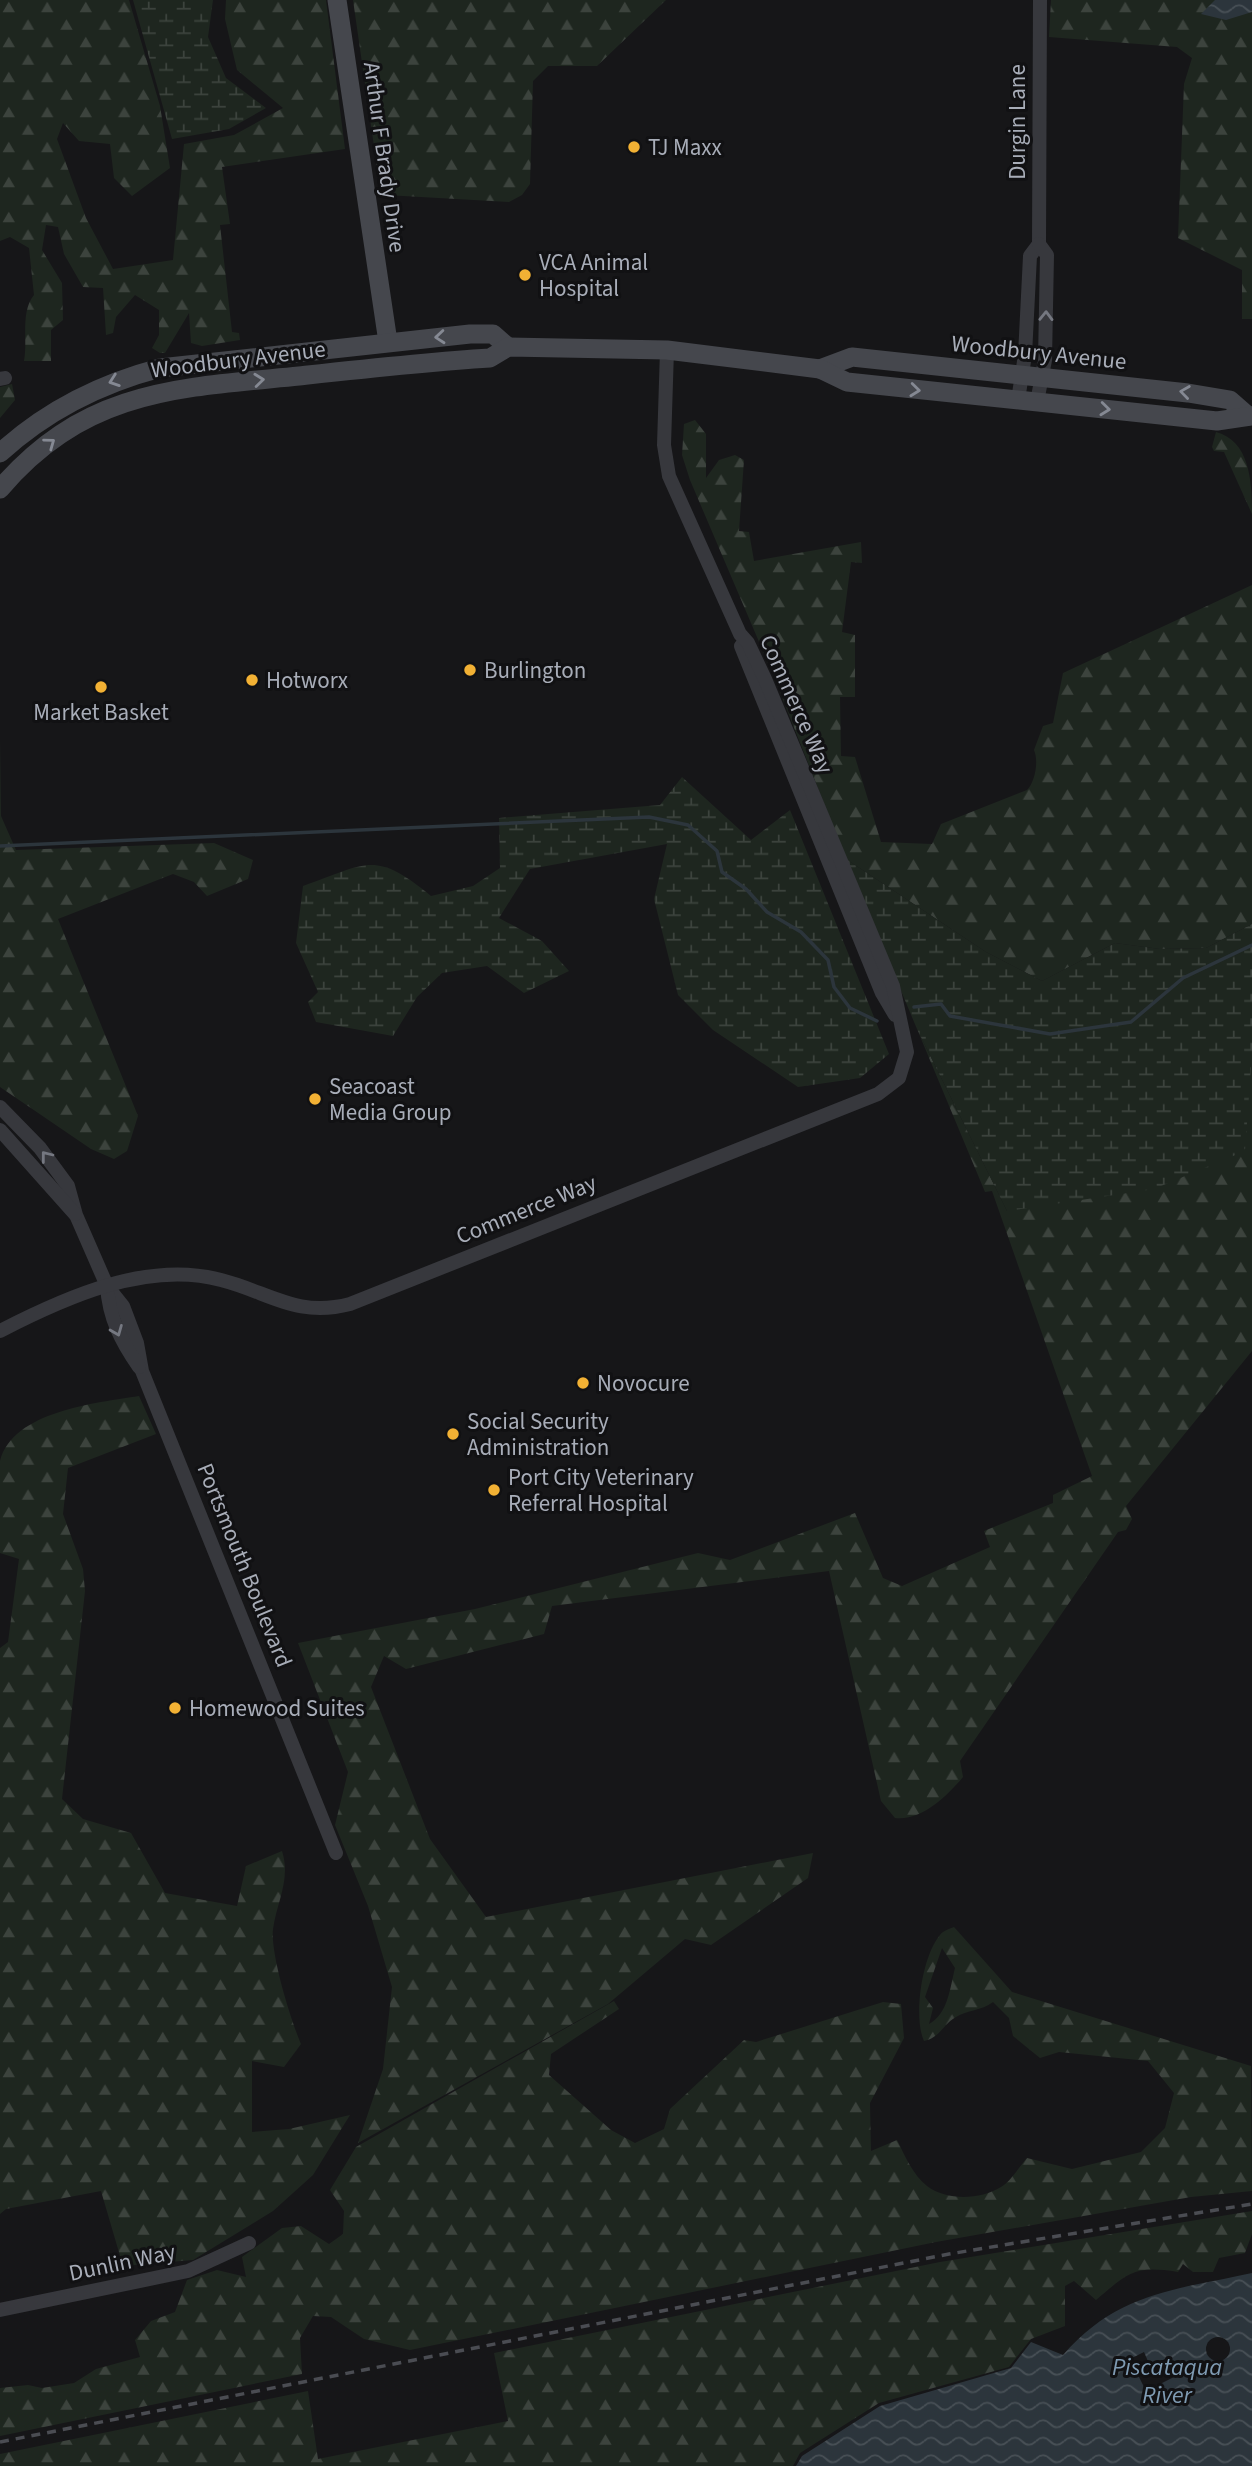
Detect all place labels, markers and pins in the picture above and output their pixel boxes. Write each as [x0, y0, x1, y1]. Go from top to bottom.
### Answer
place label: TJ Maxx [648, 131, 722, 164]
marker: TJ Maxx [626, 139, 642, 155]
place label: VCA Animal Hospital [539, 246, 648, 305]
marker: VCA Animal Hospital [517, 267, 533, 283]
place label: Burlington [484, 654, 586, 687]
marker: Burlington [462, 662, 478, 678]
place label: Hotworx [266, 664, 348, 697]
marker: Hotworx [244, 672, 260, 688]
marker: Market Basket [93, 679, 109, 695]
place label: Market Basket [33, 696, 169, 729]
place label: Seacoast Media Group [329, 1070, 451, 1129]
marker: Seacoast Media Group [307, 1091, 323, 1107]
place label: Novocure [597, 1367, 690, 1400]
marker: Novocure [575, 1375, 591, 1391]
place label: Social Security Administration [467, 1405, 609, 1464]
marker: Social Security Administration [445, 1426, 461, 1442]
place label: Port City Veterinary Referral Hospital [508, 1461, 694, 1520]
marker: Port City Veterinary Referral Hospital [486, 1482, 502, 1498]
place label: Homewood Suites [189, 1692, 365, 1725]
marker: Homewood Suites [167, 1700, 183, 1716]

